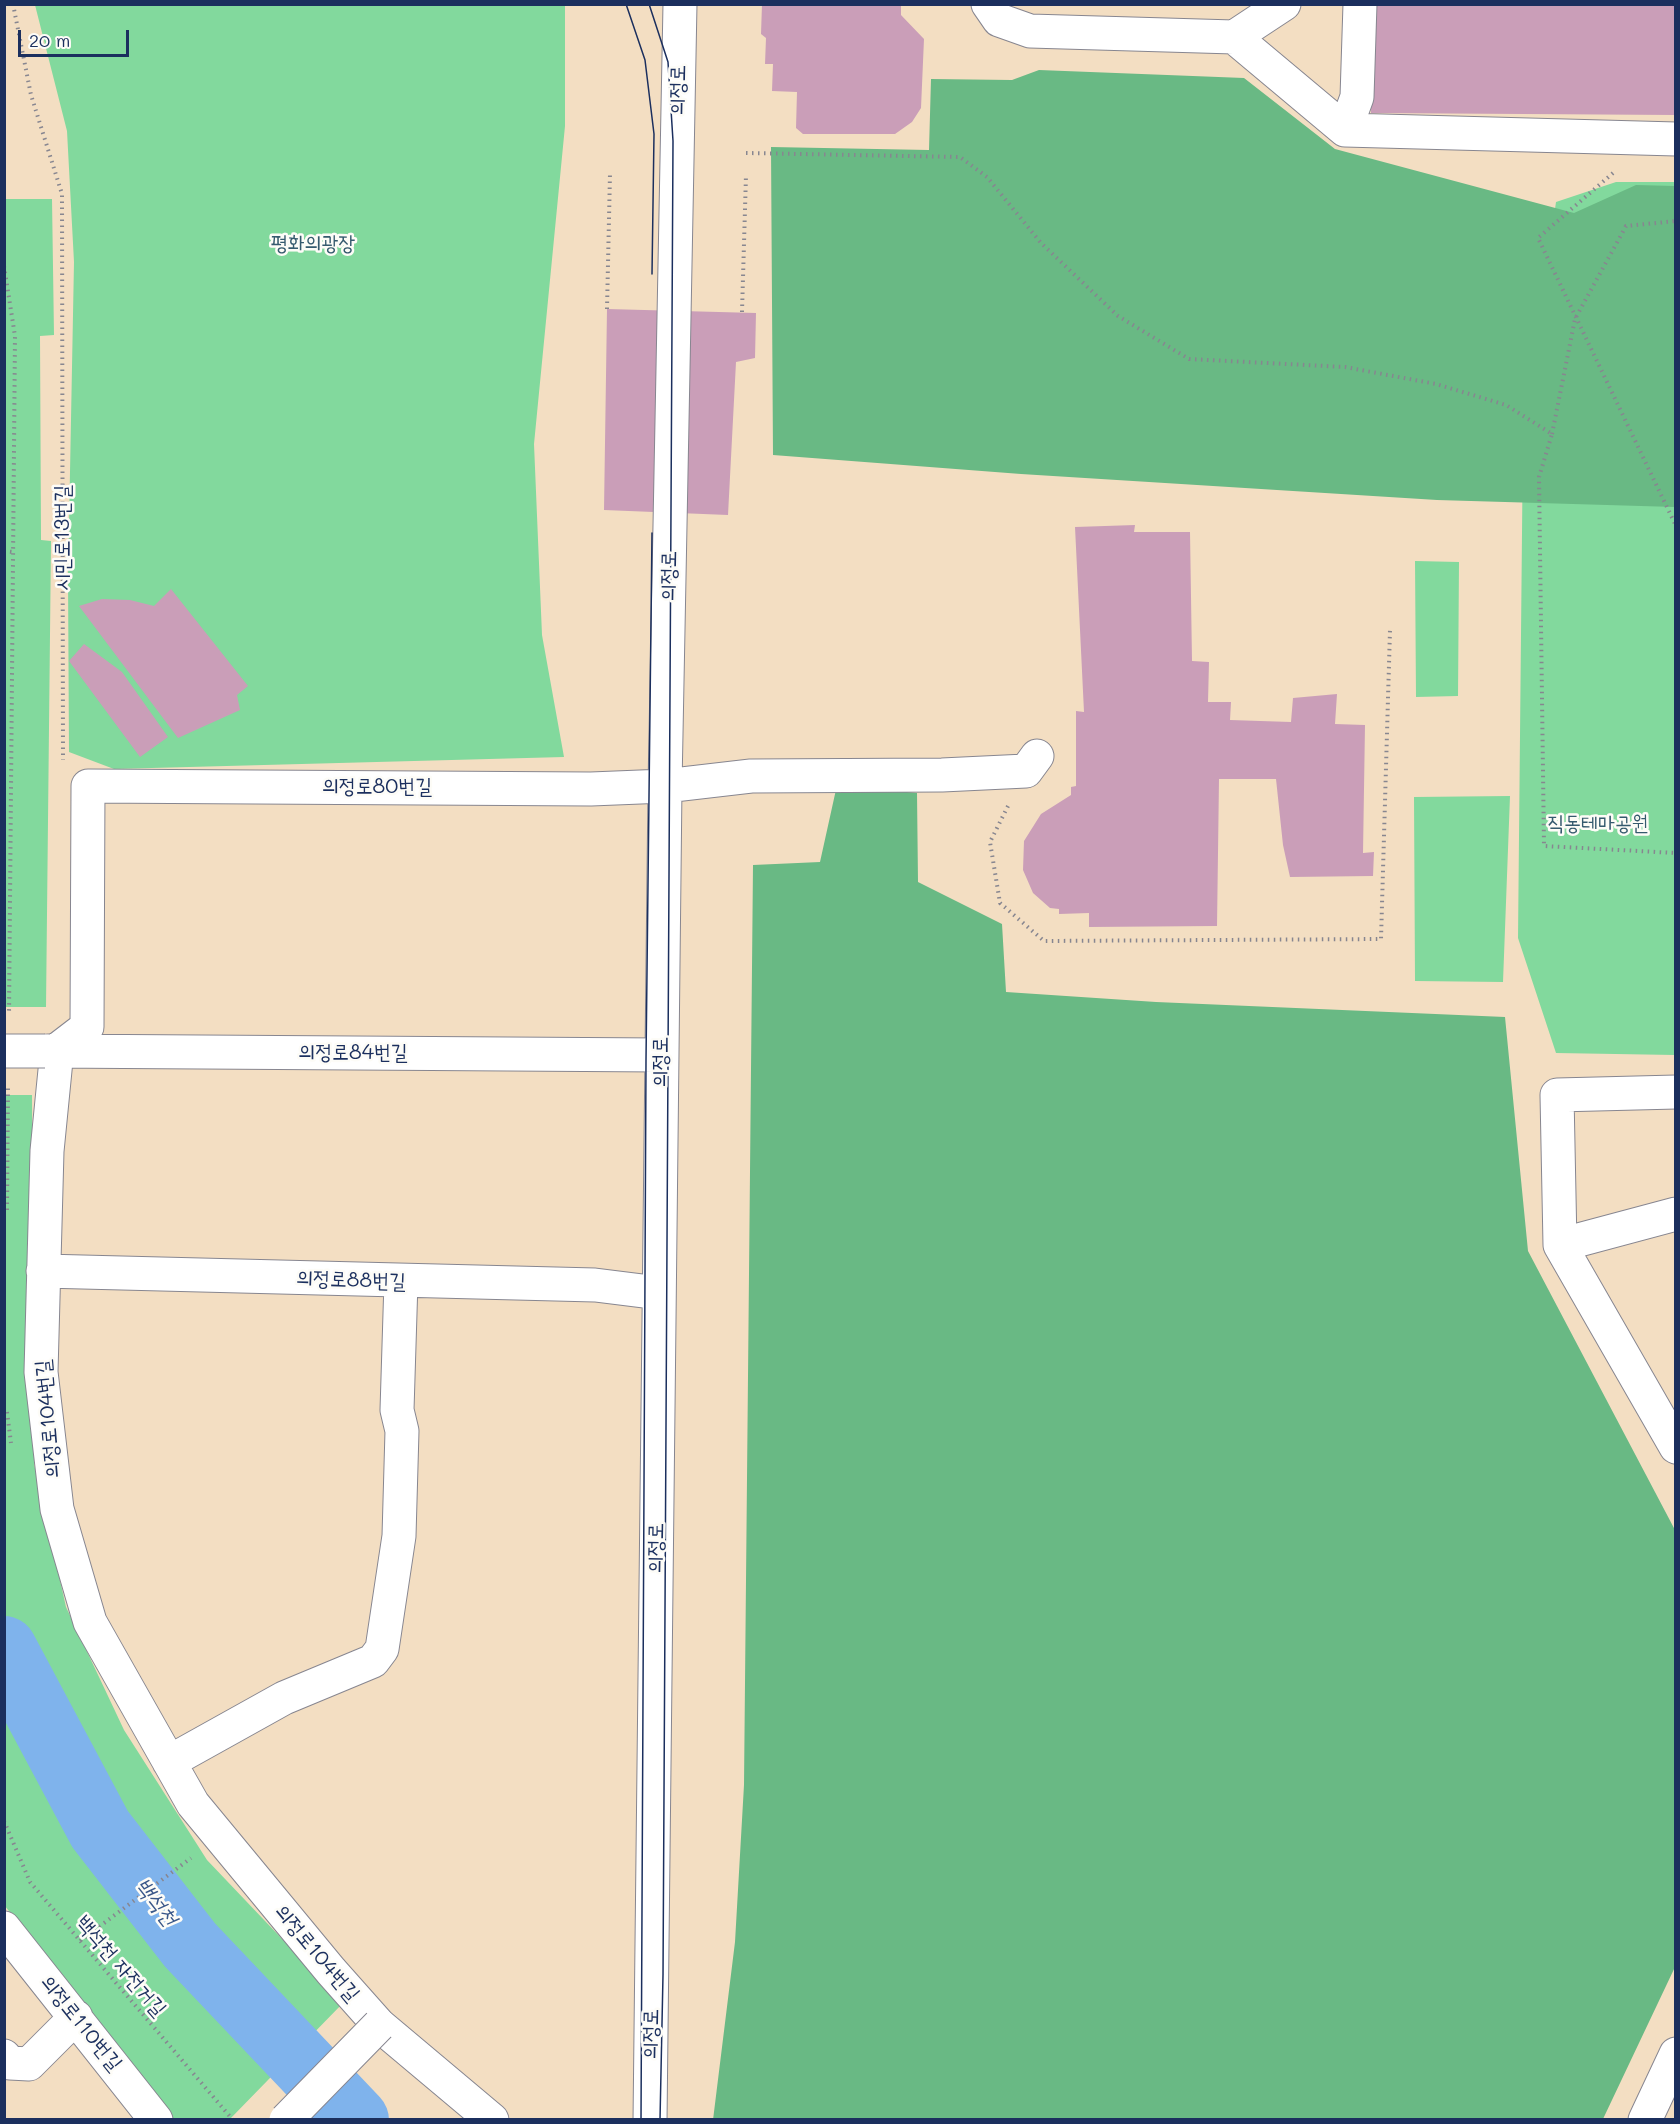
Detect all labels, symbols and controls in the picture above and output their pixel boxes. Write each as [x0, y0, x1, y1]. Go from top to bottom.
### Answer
scale bar [21, 18, 132, 56]
text: 20 m [29, 28, 70, 52]
street label: 의정로 [665, 64, 691, 116]
park label: 평화의광장 [271, 231, 355, 257]
street label: 시민로13번길 [50, 485, 76, 591]
street label: 의정로 [656, 550, 682, 602]
street label: 의정로80번길 [322, 774, 432, 800]
park label: 직동테마공원 [1547, 811, 1649, 837]
street label: 의정로 [648, 1037, 674, 1087]
street label: 의정로84번길 [298, 1040, 408, 1066]
street label: 의정로88번길 [296, 1265, 406, 1295]
street label: 의정로104번길 [30, 1359, 66, 1479]
street label: 의정로 [643, 1522, 669, 1574]
water label: 백석천 [129, 1873, 183, 1931]
street label: 의정로104번길 [269, 1899, 365, 2007]
street label: 백석천 자전거길 [70, 1911, 172, 2021]
street label: 의정로110번길 [35, 1970, 127, 2076]
street label: 의정로 [638, 2008, 664, 2060]

